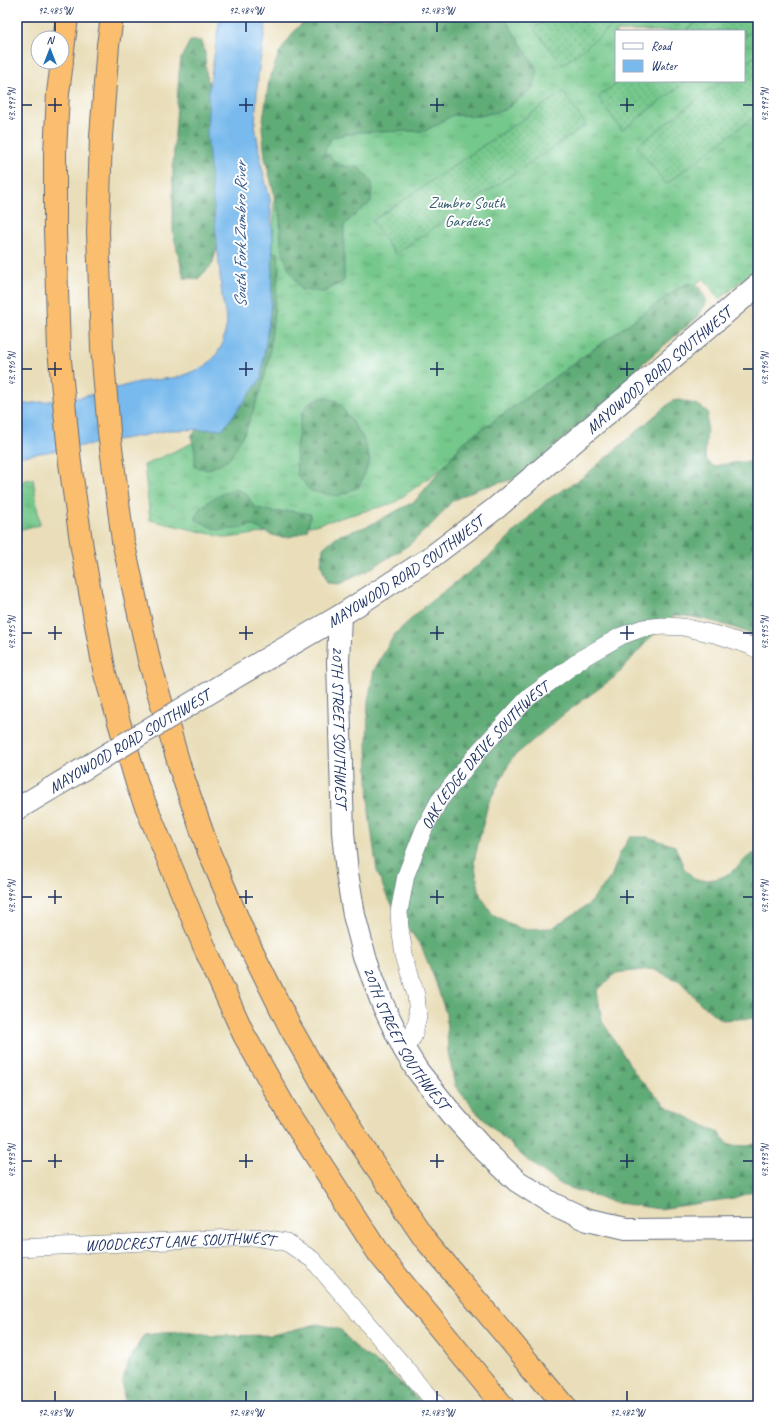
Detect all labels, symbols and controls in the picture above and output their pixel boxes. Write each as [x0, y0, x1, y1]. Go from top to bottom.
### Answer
text: 92.485°W [38, 4, 74, 17]
text: 92.484°W [229, 4, 265, 17]
text: 92.483°W [420, 4, 456, 17]
north arrow [30, 30, 70, 70]
legend [615, 30, 745, 82]
text: N [47, 33, 56, 47]
text: Road [651, 38, 673, 54]
text: Water [651, 58, 679, 74]
text: 43.997°N [5, 86, 18, 122]
text: 43.997°N [758, 86, 771, 122]
water label: South Fork Zumbro River [230, 159, 251, 308]
park label: Zumbro South Gardens [429, 193, 506, 231]
street label: MAYOWOOD ROAD SOUTHWEST [582, 300, 739, 438]
text: 43.996°N [5, 350, 18, 386]
text: 43.996°N [758, 350, 771, 386]
street label: MAYOWOOD ROAD SOUTHWEST [324, 509, 492, 632]
text: 43.995°N [5, 614, 18, 650]
text: 43.995°N [758, 614, 771, 650]
street label: 20TH STREET SOUTHWEST [327, 646, 351, 813]
street label: OAK LEDGE DRIVE SOUTHWEST [417, 675, 556, 833]
street label: MAYOWOOD ROAD SOUTHWEST [45, 683, 218, 798]
text: 43.994°N [5, 878, 18, 914]
text: 43.994°N [758, 878, 771, 914]
street label: 20TH STREET SOUTHWEST [359, 964, 457, 1118]
text: 43.993°N [5, 1142, 18, 1178]
text: 43.993°N [758, 1142, 771, 1178]
street label: WOODCREST LANE SOUTHWEST [85, 1228, 279, 1256]
text: 92.485°W [38, 1406, 74, 1419]
text: 92.484°W [229, 1406, 265, 1419]
text: 92.483°W [420, 1406, 456, 1419]
text: 92.482°W [610, 1406, 646, 1419]

